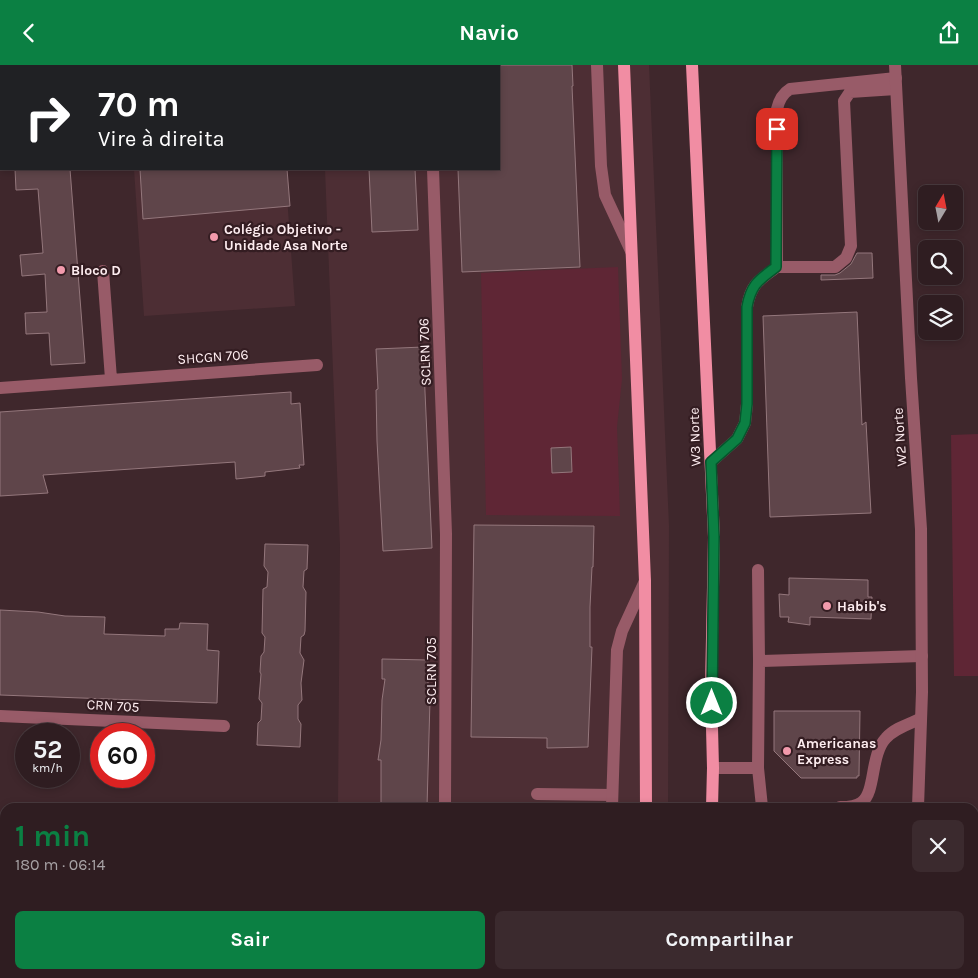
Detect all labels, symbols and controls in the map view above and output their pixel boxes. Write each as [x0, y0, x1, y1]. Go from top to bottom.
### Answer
icon: back [15, 19, 43, 47]
icon: share [935, 19, 963, 47]
text: Navio [459, 20, 519, 46]
text: 70 m [98, 84, 180, 125]
icon: right [15, 85, 80, 150]
pin [756, 108, 798, 150]
icon: arrive [763, 115, 791, 143]
text: Vire à direita [98, 126, 225, 152]
north arrow [918, 185, 962, 230]
map controls [918, 185, 963, 340]
place label: Colégio Objetivo - Unidade Asa Norte [224, 221, 348, 254]
marker: Colégio Objetivo - Unidade Asa Norte [208, 231, 220, 243]
button: search [918, 240, 963, 285]
place label: Bloco D [71, 262, 121, 279]
marker: Bloco D [55, 264, 67, 276]
button: layers [918, 295, 963, 340]
street label: SCLRN 706 [415, 318, 435, 386]
street label: SHCGN 706 [177, 346, 249, 368]
street label: W3 Norte [685, 407, 705, 467]
street label: W2 Norte [889, 407, 911, 467]
place label: Habib's [837, 598, 887, 615]
marker: Habib's [821, 600, 833, 612]
street label: SCLRN 705 [423, 637, 440, 705]
position arrow [685, 676, 737, 728]
street label: CRN 705 [86, 696, 140, 716]
speed limit sign: 60 [90, 723, 155, 788]
text: 52 [33, 735, 62, 764]
place label: Americanas Express [797, 735, 876, 768]
marker: Americanas Express [781, 745, 793, 757]
text: km/h [32, 761, 63, 775]
text: 1 min [15, 818, 90, 854]
button: close [912, 820, 964, 872]
text: 180 m · 06:14 [15, 855, 105, 874]
button: Sair [15, 911, 485, 969]
button: Compartilhar [495, 911, 964, 969]

